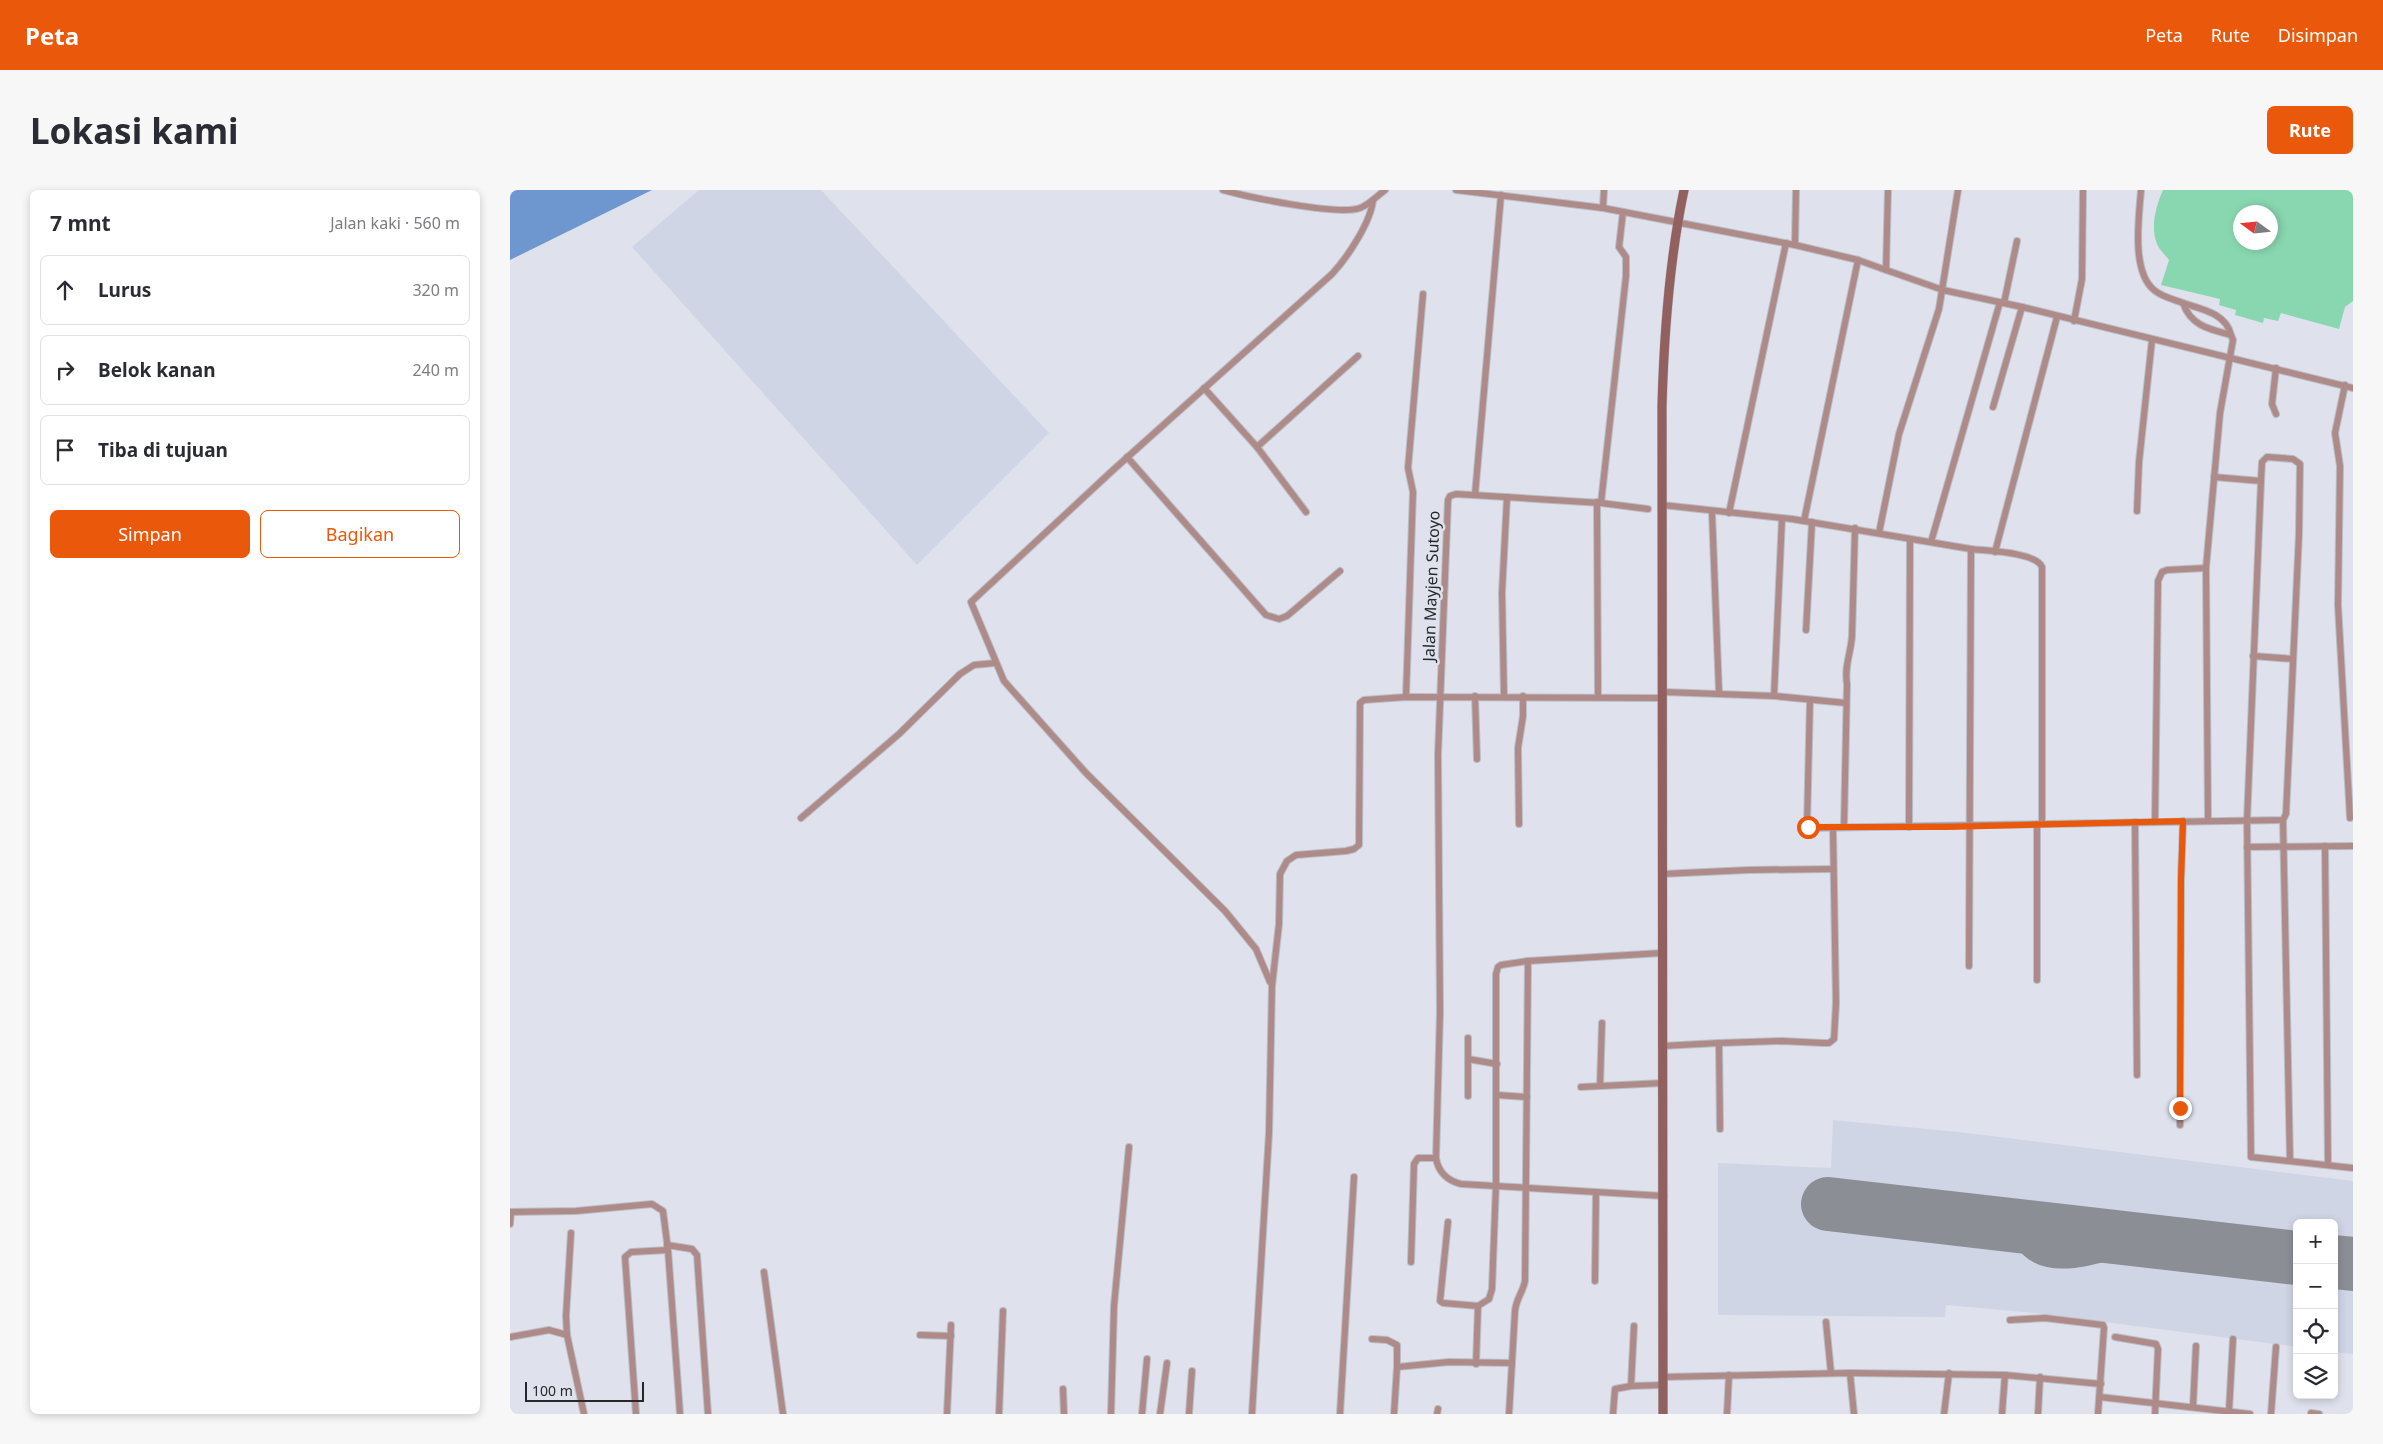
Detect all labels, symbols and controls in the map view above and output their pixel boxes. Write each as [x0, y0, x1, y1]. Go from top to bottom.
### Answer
text: Peta [25, 19, 79, 52]
text: Peta [2145, 23, 2183, 47]
text: Rute [2211, 23, 2250, 47]
text: Disimpan [2278, 23, 2358, 47]
button: Rute [2267, 106, 2353, 154]
text: Lokasi kami [30, 107, 239, 154]
north arrow [2233, 205, 2278, 250]
text: 7 mnt [50, 209, 111, 237]
text: Jalan kaki · 560 m [330, 212, 460, 234]
icon: ahead [51, 276, 79, 304]
text: Lurus [98, 277, 151, 303]
text: 320 m [412, 279, 459, 301]
icon: right [51, 356, 79, 384]
text: Belok kanan [98, 357, 215, 383]
text: 240 m [412, 359, 459, 381]
icon: arrive [51, 436, 79, 464]
text: Tiba di tujuan [98, 437, 228, 463]
button: Simpan [50, 510, 250, 558]
button: Bagikan [260, 510, 460, 558]
street label: Jalan Mayjen Sutoyo [1417, 510, 1445, 664]
route start [1797, 816, 1820, 839]
route end [2169, 1097, 2192, 1120]
map controls [2293, 1219, 2338, 1399]
button: + [2293, 1219, 2338, 1264]
button: − [2293, 1264, 2338, 1309]
button: locate [2293, 1309, 2338, 1354]
button: layers [2293, 1354, 2338, 1399]
scale bar [525, 1379, 644, 1402]
text: 100 m [532, 1381, 573, 1400]

